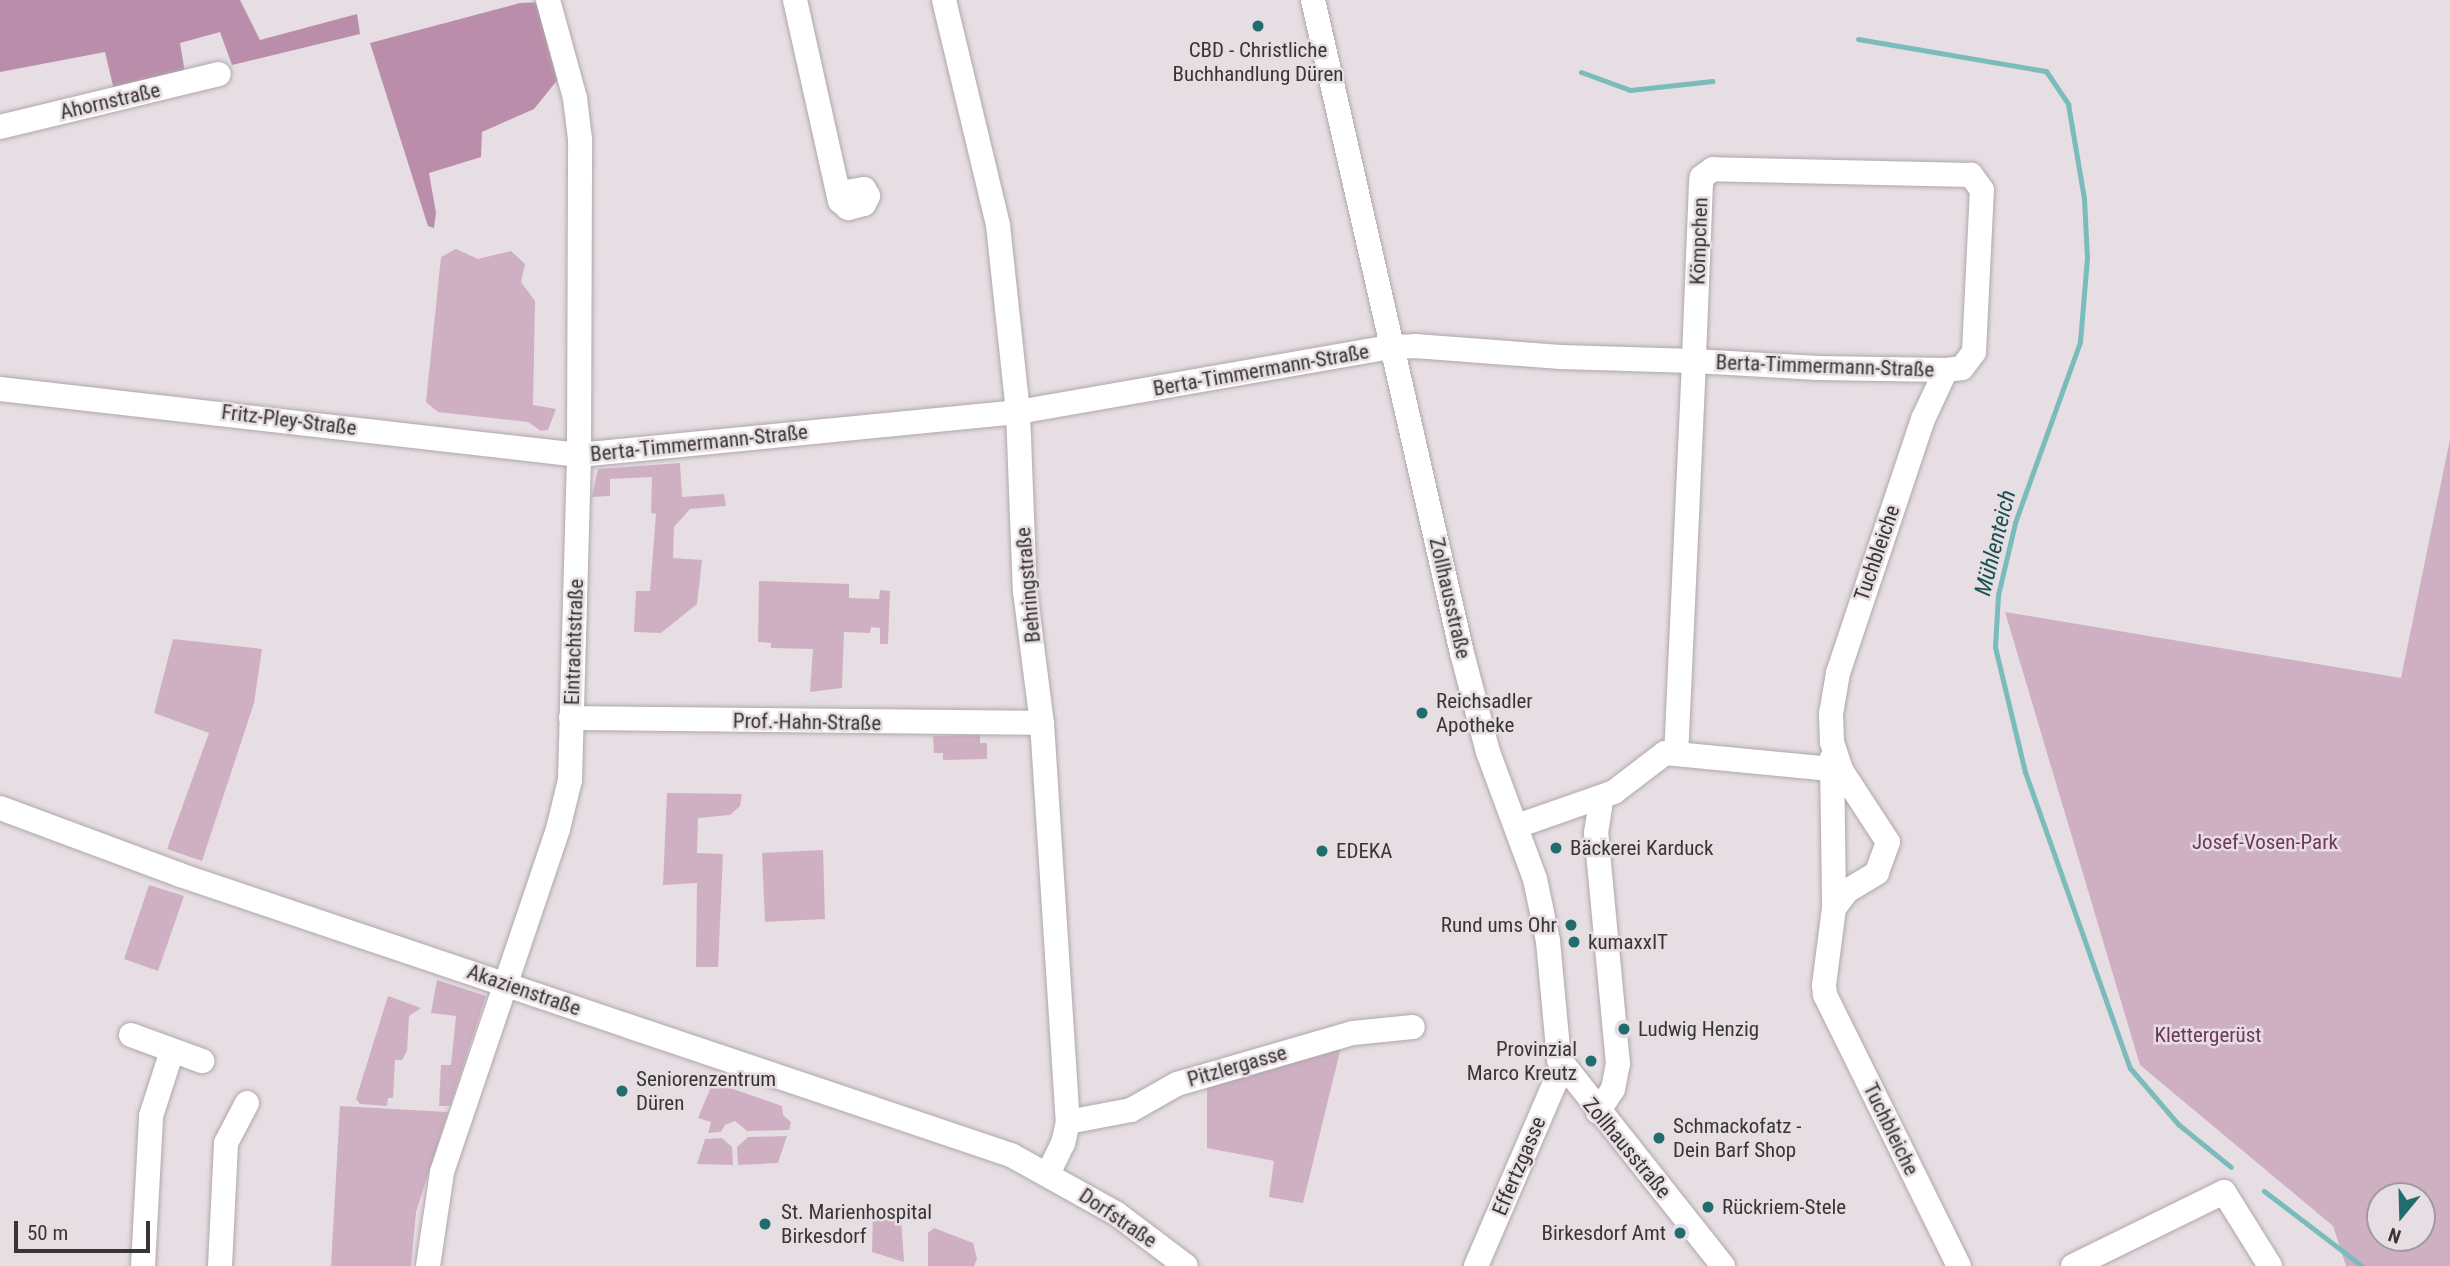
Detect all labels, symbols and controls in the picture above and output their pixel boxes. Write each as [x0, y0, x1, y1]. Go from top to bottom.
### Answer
marker: CBD - Christliche Buchhandlung Düren [1250, 18, 1266, 34]
place label: CBD - Christliche Buchhandlung Düren [1173, 37, 1343, 87]
street label: Ahornstraße [57, 77, 163, 125]
street label: Kömpchen [1685, 197, 1713, 285]
street label: Berta-Timmermann-Straße [1151, 339, 1371, 401]
street label: Berta-Timmermann-Straße [1715, 350, 1935, 382]
street label: Fritz-Pley-Straße [220, 399, 358, 441]
street label: Berta-Timmermann-Straße [589, 419, 809, 467]
water label: Mühlenteich [1970, 487, 2022, 599]
street label: Tuchbleiche [1849, 502, 1905, 604]
street label: Behringstraße [1010, 526, 1046, 644]
street label: Zollhausstraße [1424, 535, 1476, 661]
street label: Eintrachtstraße [559, 578, 589, 706]
place label: Reichsadler Apotheke [1436, 688, 1533, 738]
marker: Reichsadler Apotheke [1414, 705, 1430, 721]
street label: Prof.-Hahn-Straße [733, 708, 881, 736]
park label: Josef-Vosen-Park [2192, 829, 2338, 855]
place label: Bäckerei Karduck [1570, 835, 1713, 861]
place label: EDEKA [1336, 838, 1392, 864]
marker: Bäckerei Karduck [1548, 840, 1564, 856]
marker: EDEKA [1314, 843, 1330, 859]
place label: Rund ums Ohr [1441, 912, 1557, 938]
marker: Rund ums Ohr [1563, 917, 1579, 933]
place label: kumaxxIT [1588, 929, 1668, 955]
marker: kumaxxIT [1566, 934, 1582, 950]
street label: Akazienstraße [464, 959, 584, 1021]
place label: Ludwig Henzig [1638, 1016, 1759, 1042]
marker: Ludwig Henzig [1616, 1021, 1632, 1037]
park label: Klettergerüst [2154, 1022, 2262, 1048]
place label: Provinzial Marco Kreutz [1467, 1036, 1577, 1086]
street label: Pitzlergasse [1184, 1040, 1290, 1092]
marker: Provinzial Marco Kreutz [1583, 1053, 1599, 1069]
place label: Seniorenzentrum Düren [636, 1066, 776, 1116]
street label: Tuchbleiche [1858, 1079, 1924, 1179]
marker: Seniorenzentrum Düren [614, 1083, 630, 1099]
street label: Zollhausstraße [1578, 1093, 1676, 1203]
street label: Effertzgasse [1487, 1113, 1551, 1219]
place label: Schmackofatz - Dein Barf Shop [1673, 1113, 1801, 1163]
marker: Schmackofatz - Dein Barf Shop [1651, 1130, 1667, 1146]
north arrow [2366, 1182, 2436, 1252]
street label: Dorfstraße [1074, 1183, 1162, 1253]
place label: Rückriem-Stele [1722, 1194, 1846, 1220]
place label: St. Marienhospital Birkesdorf [781, 1199, 932, 1249]
marker: Rückriem-Stele [1700, 1199, 1716, 1215]
scale bar [18, 1206, 154, 1250]
marker: St. Marienhospital Birkesdorf [755, 1214, 775, 1234]
place label: Birkesdorf Amt [1542, 1220, 1666, 1246]
text: 50 m [27, 1221, 68, 1245]
text: N [2385, 1223, 2404, 1248]
marker: Birkesdorf Amt [1672, 1225, 1688, 1241]

